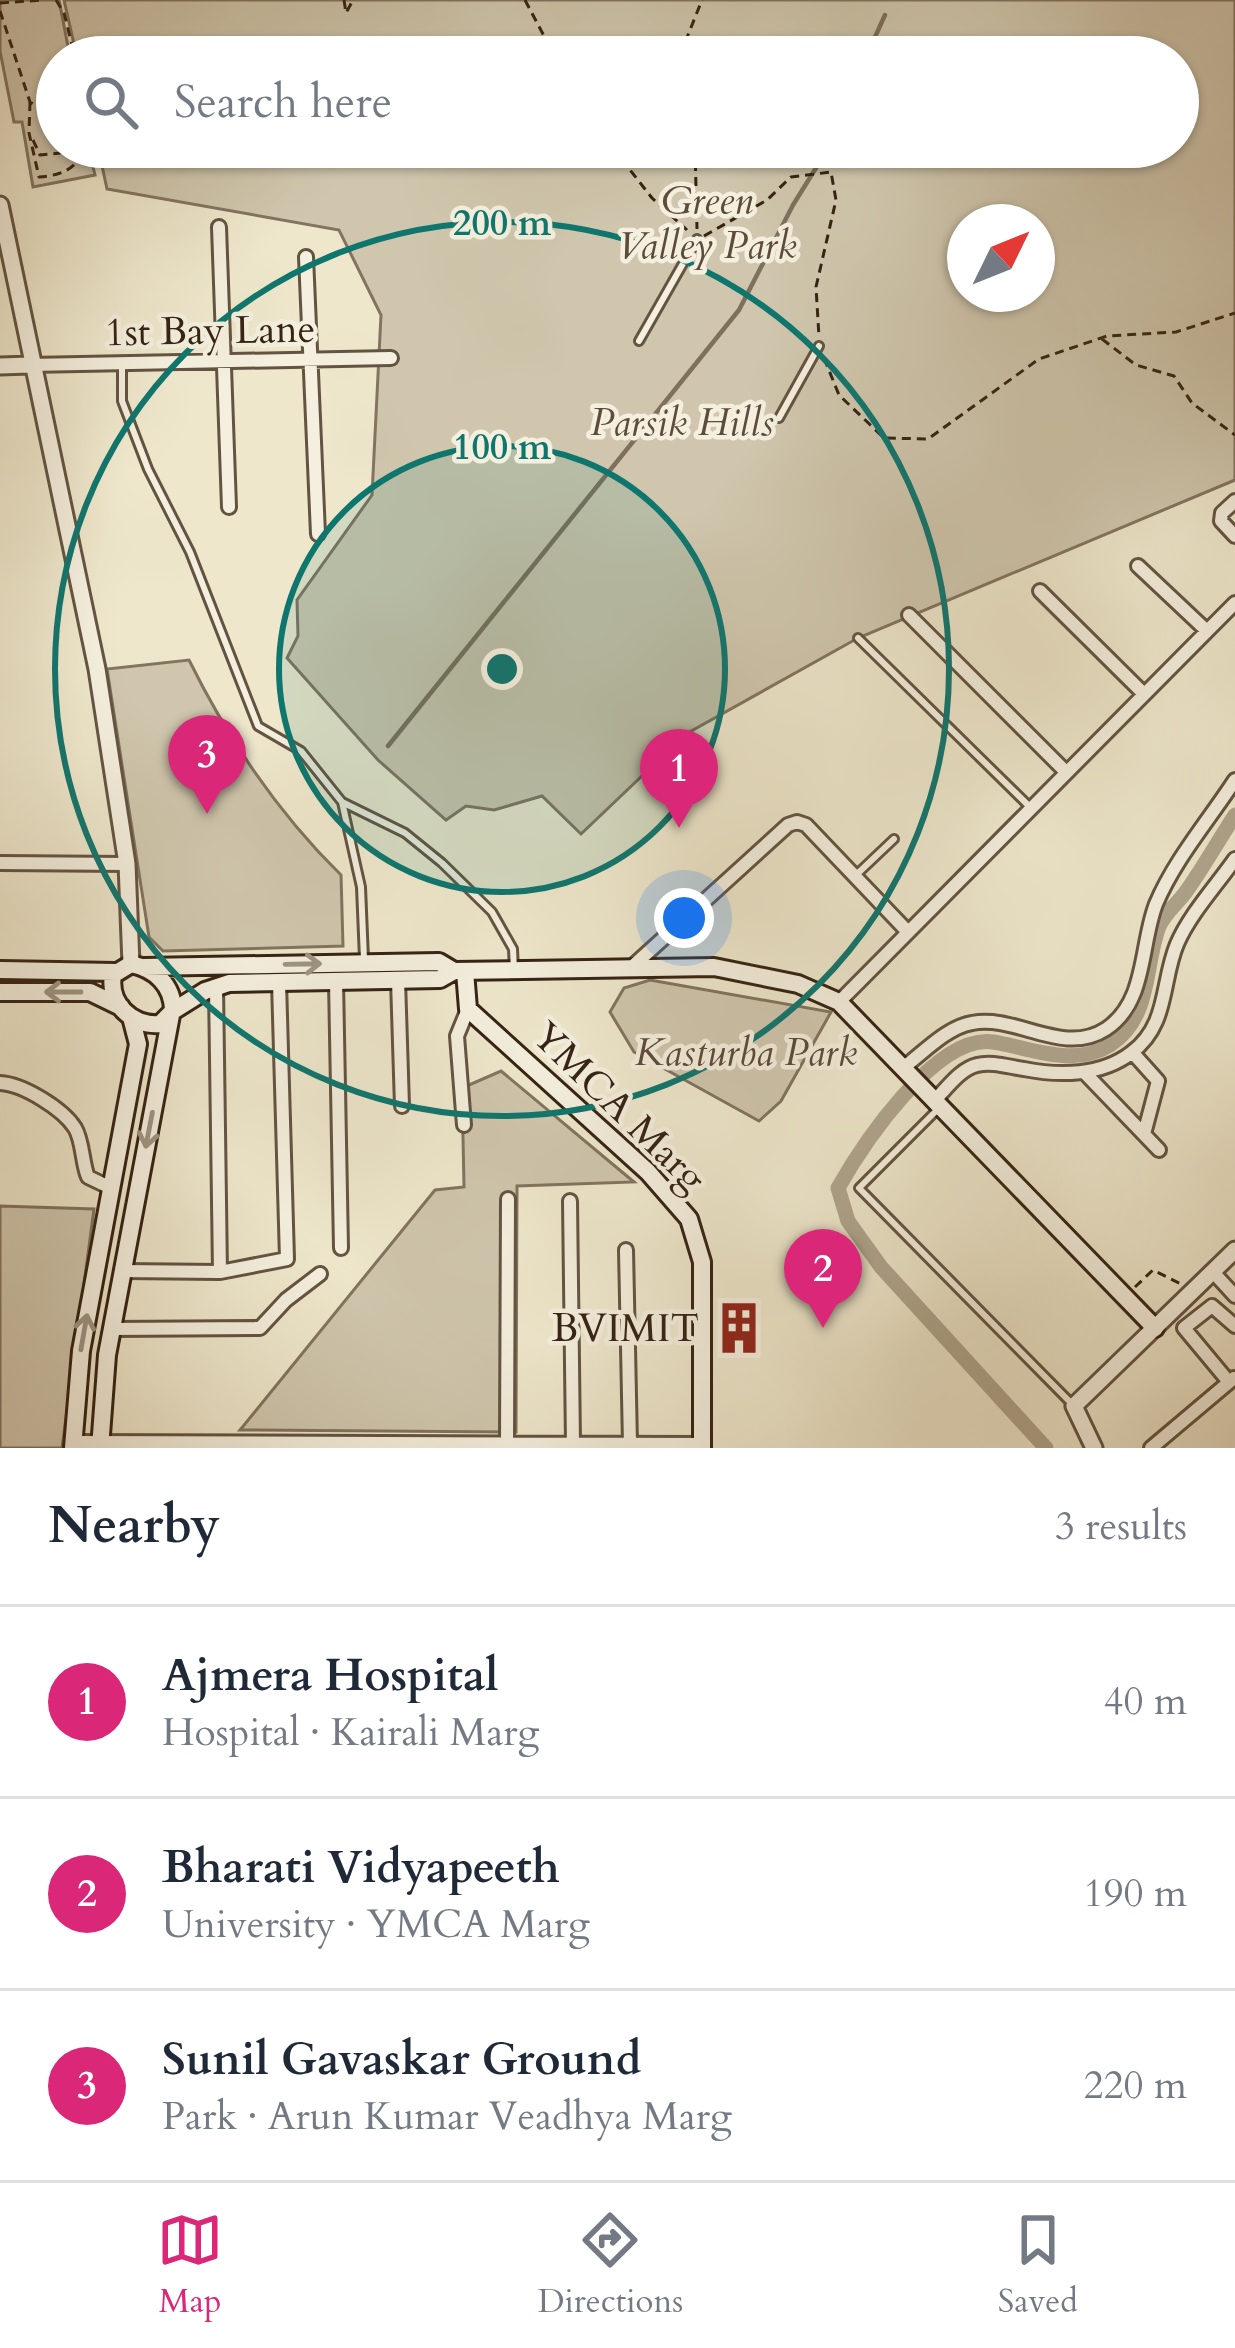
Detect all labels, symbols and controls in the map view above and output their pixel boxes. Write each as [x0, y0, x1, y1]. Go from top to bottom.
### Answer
search box [36, 36, 1199, 168]
icon: search [78, 69, 144, 135]
text: Search here [174, 72, 392, 133]
park label: Green Valley Park [617, 174, 797, 272]
text: 200 m [453, 199, 552, 248]
north arrow [947, 204, 1055, 312]
street label: 1st Bay Lane [104, 303, 316, 359]
park label: Parsik Hills [590, 396, 774, 449]
text: 100 m [453, 423, 552, 472]
centre of rings [481, 648, 523, 690]
pin: 3 [168, 715, 246, 814]
pin: 1 [640, 729, 718, 828]
your location [654, 888, 714, 948]
one-way arrow [283, 953, 322, 975]
one-way arrow [44, 981, 83, 1003]
street label: YMCA Marg [520, 1010, 718, 1204]
park label: Kasturba Park [635, 1026, 857, 1079]
one-way arrow [137, 1110, 159, 1149]
pin: 2 [784, 1229, 862, 1328]
building icon: BVIMIT [710, 1299, 768, 1357]
place label: BVIMIT [552, 1302, 699, 1355]
one-way arrow [74, 1313, 97, 1352]
text: Nearby [48, 1491, 220, 1561]
text: 3 results [1055, 1500, 1187, 1553]
text: Ajmera Hospital [162, 1645, 498, 1706]
text: 1 [77, 1675, 97, 1728]
text: 40 m [1104, 1675, 1187, 1728]
text: Hospital · Kairali Marg [162, 1706, 539, 1759]
text: Bharati Vidyapeeth [162, 1837, 560, 1898]
text: 2 [77, 1867, 97, 1920]
text: 190 m [1084, 1867, 1187, 1920]
text: University · YMCA Marg [162, 1898, 590, 1951]
text: Sunil Gavaskar Ground [162, 2029, 641, 2090]
text: 3 [77, 2059, 97, 2112]
text: 220 m [1084, 2059, 1187, 2112]
text: Park · Arun Kumar Veadhya Marg [162, 2090, 732, 2143]
tab: Map [157, 2207, 223, 2324]
tab: Directions [538, 2207, 683, 2324]
tab: Saved [998, 2207, 1078, 2324]

